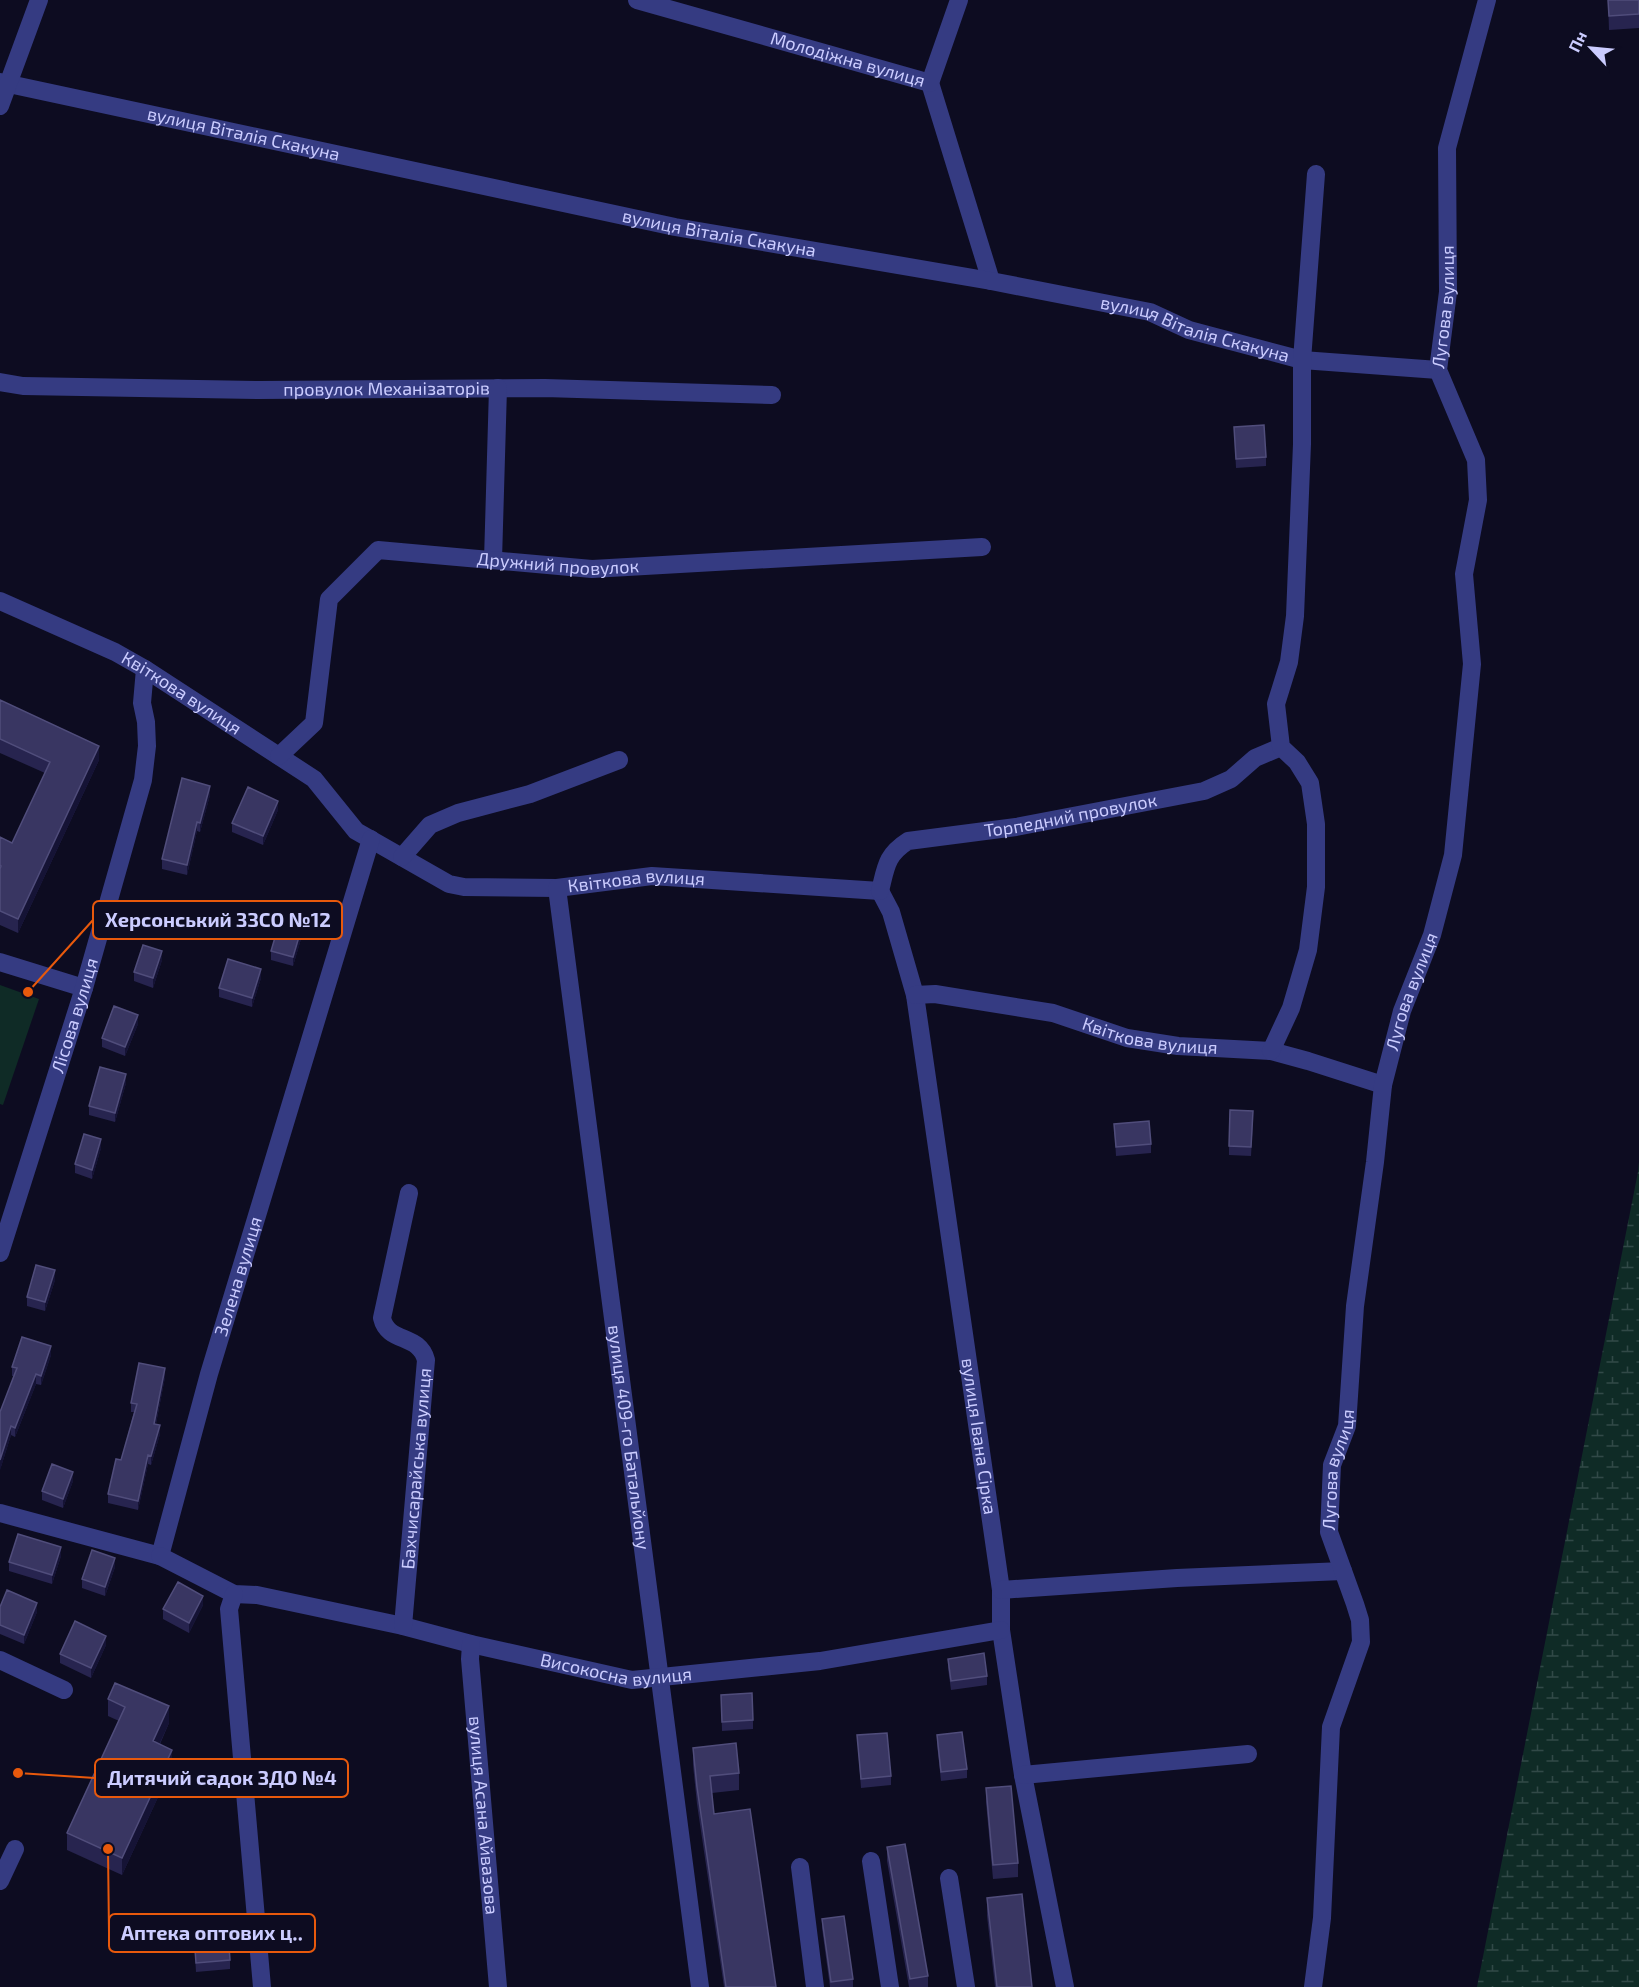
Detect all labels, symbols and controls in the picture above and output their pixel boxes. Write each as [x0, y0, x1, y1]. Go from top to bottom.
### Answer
north arrow [1561, 18, 1621, 78]
street label: Молодіжна вулиця [768, 26, 928, 91]
text: Пн [1564, 28, 1590, 55]
street label: вулиця Віталія Скакуна [145, 102, 342, 165]
street label: вулиця Віталія Скакуна [620, 204, 818, 261]
street label: Лугова вулиця [1426, 245, 1458, 369]
street label: вулиця Віталія Скакуна [1099, 291, 1292, 366]
street label: провулок Механізаторів [283, 376, 490, 400]
street label: Дружний провулок [476, 547, 640, 579]
street label: Квіткова вулиця [118, 646, 246, 739]
street label: Торпедний провулок [983, 788, 1159, 841]
street label: Квіткова вулиця [566, 864, 706, 897]
callout: Херсонський ЗЗСО №12 [93, 901, 342, 939]
text: Херсонський ЗЗСО №12 [105, 907, 331, 931]
street label: Лугова вулиця [1380, 929, 1442, 1053]
street label: Лісова вулиця [46, 955, 102, 1075]
street label: Квіткова вулиця [1080, 1012, 1218, 1058]
street label: Зелена вулиця [209, 1214, 266, 1339]
street label: вулиця 409-го Батальйону [604, 1323, 655, 1551]
street label: вулиця Івана Сірка [958, 1356, 1002, 1516]
street label: Бахчисарайська вулиця [396, 1367, 435, 1570]
street label: Лугова вулиця [1317, 1409, 1358, 1531]
street label: Високосна вулиця [538, 1648, 693, 1690]
street label: вулиця Асана Айвазова [465, 1715, 504, 1916]
callout: Дитячий садок ЗДО №4 [95, 1759, 348, 1797]
text: Дитячий садок ЗДО №4 [107, 1765, 337, 1789]
callout: Аптека оптових ц‥ [109, 1914, 315, 1952]
text: Аптека оптових ц‥ [121, 1920, 303, 1944]

